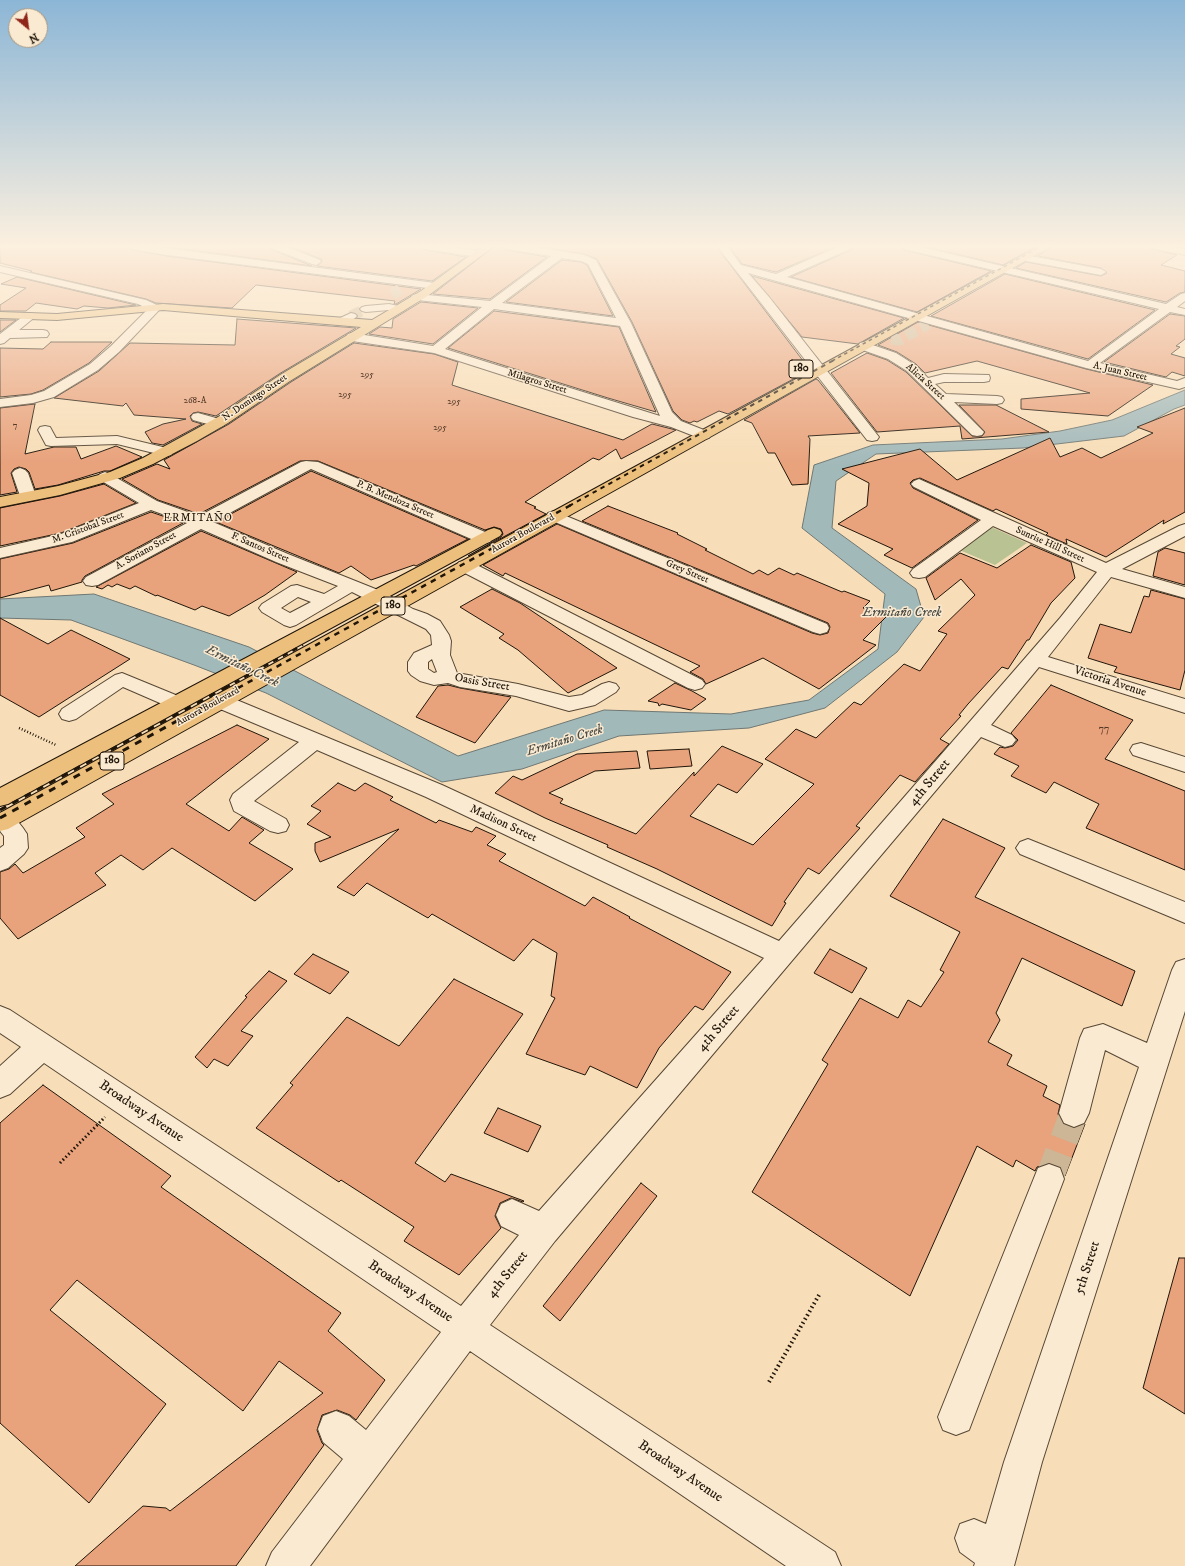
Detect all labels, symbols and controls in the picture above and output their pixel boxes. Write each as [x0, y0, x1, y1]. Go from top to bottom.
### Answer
north arrow [8, 8, 48, 48]
text: N [26, 29, 41, 46]
road number: 180 [789, 360, 813, 378]
street label: A. Juan Street [1092, 360, 1148, 384]
street label: Alicia Street [903, 361, 947, 403]
street label: Milagros Street [506, 367, 568, 397]
house number: 295 [360, 370, 374, 380]
street label: N. Domingo Street [220, 372, 290, 424]
house number: 295 [338, 390, 352, 400]
house number: 268-A [184, 396, 206, 406]
house number: 295 [447, 397, 461, 407]
house number: 7 [13, 421, 17, 431]
house number: 295 [433, 423, 447, 433]
street label: P. B. Mendoza Street [354, 478, 436, 522]
street label: M. Cristobal Street [50, 509, 126, 547]
district label: ERMITAÑO [163, 512, 233, 526]
street label: Aurora Boulevard [489, 512, 557, 556]
street label: Sunrise Hill Street [1014, 524, 1086, 566]
street label: A. Soriano Street [114, 529, 178, 573]
street label: F. Santos Street [229, 530, 291, 566]
street label: Grey Street [664, 558, 710, 586]
road number: 180 [381, 597, 405, 615]
water label: Ermitaño Creek [863, 605, 941, 621]
water label: Ermitaño Creek [203, 643, 281, 691]
street label: Victoria Avenue [1072, 664, 1148, 700]
street label: Oasis Street [453, 671, 511, 695]
street label: Aurora Boulevard [174, 685, 242, 729]
water label: Ermitaño Creek [525, 722, 605, 760]
house number: 77 [1099, 724, 1109, 736]
road number: 180 [100, 752, 124, 770]
street label: 4th Street [906, 756, 954, 810]
street label: Madison Street [467, 802, 539, 846]
street label: 4th Street [694, 1002, 744, 1056]
street label: Broadway Avenue [95, 1077, 187, 1147]
street label: 5th Street [1072, 1239, 1104, 1297]
street label: 4th Street [484, 1248, 532, 1302]
street label: Broadway Avenue [364, 1257, 456, 1327]
street label: Broadway Avenue [634, 1437, 726, 1507]

